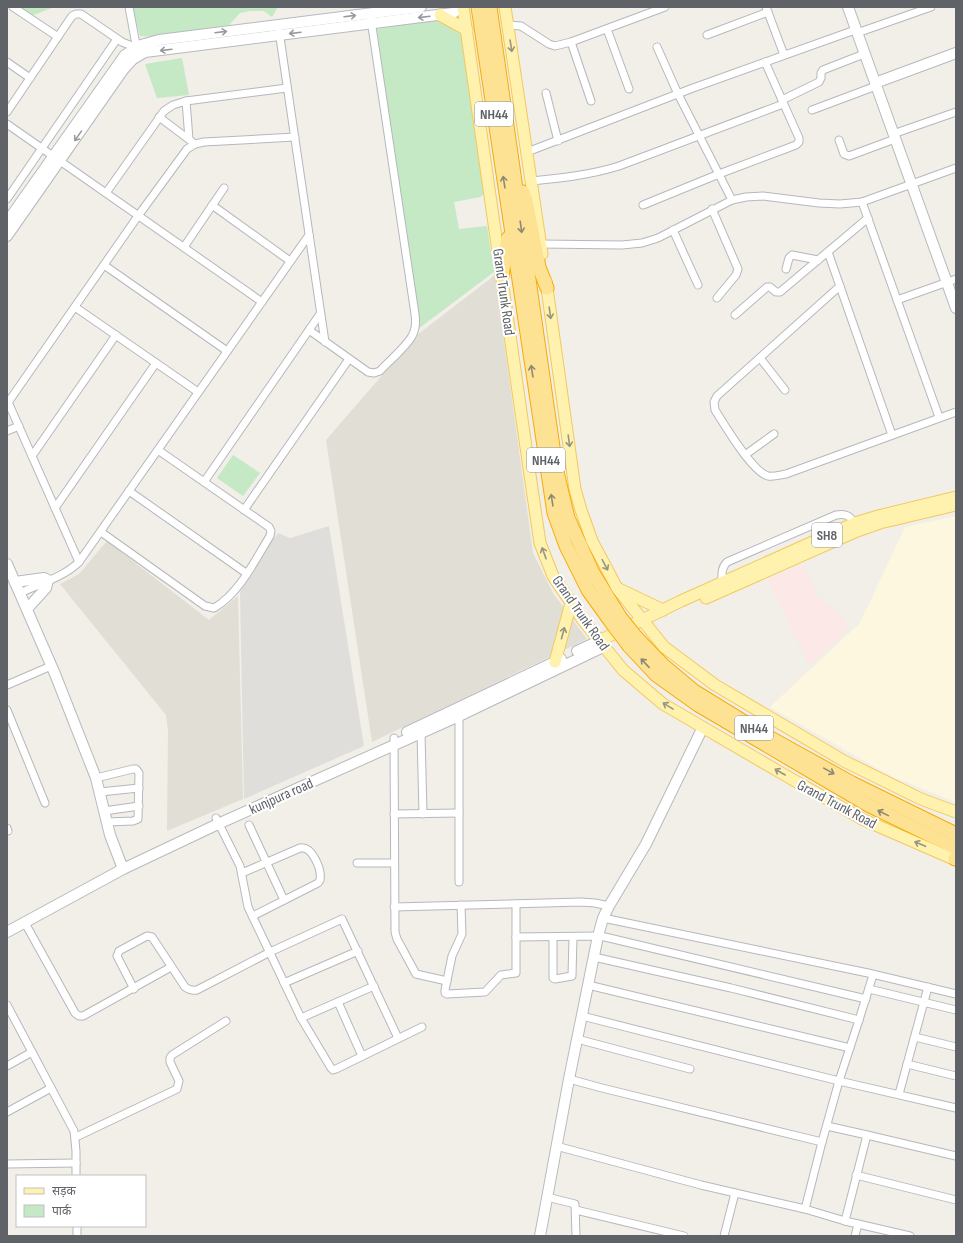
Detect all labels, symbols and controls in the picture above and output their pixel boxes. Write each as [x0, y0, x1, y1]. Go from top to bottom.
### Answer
one-way arrow [343, 12, 356, 20]
one-way arrow [418, 13, 431, 20]
one-way arrow [215, 29, 228, 36]
one-way arrow [289, 29, 302, 37]
one-way arrow [507, 39, 515, 52]
one-way arrow [160, 46, 173, 53]
road number: NH44 [475, 102, 513, 126]
one-way arrow [74, 130, 82, 141]
one-way arrow [500, 176, 508, 189]
one-way arrow [517, 220, 525, 233]
street label: Grand Trunk Road [488, 247, 519, 337]
one-way arrow [547, 306, 554, 319]
one-way arrow [528, 365, 536, 378]
one-way arrow [565, 434, 573, 447]
road number: NH44 [527, 448, 565, 472]
one-way arrow [548, 494, 556, 507]
road number: SH8 [812, 523, 842, 547]
one-way arrow [540, 547, 548, 559]
one-way arrow [602, 559, 609, 571]
street label: Grand Trunk Road [548, 572, 613, 655]
one-way arrow [560, 626, 567, 639]
one-way arrow [640, 658, 650, 668]
one-way arrow [662, 702, 674, 710]
road number: NH44 [735, 716, 773, 740]
one-way arrow [823, 767, 835, 775]
one-way arrow [774, 768, 786, 776]
street label: kunjpura road [246, 774, 316, 819]
street label: Grand Trunk Road [794, 776, 880, 833]
one-way arrow [877, 809, 889, 816]
one-way arrow [915, 840, 927, 848]
legend [16, 1175, 146, 1227]
text: सड़क [52, 1184, 77, 1199]
text: पार्क [52, 1204, 72, 1219]

